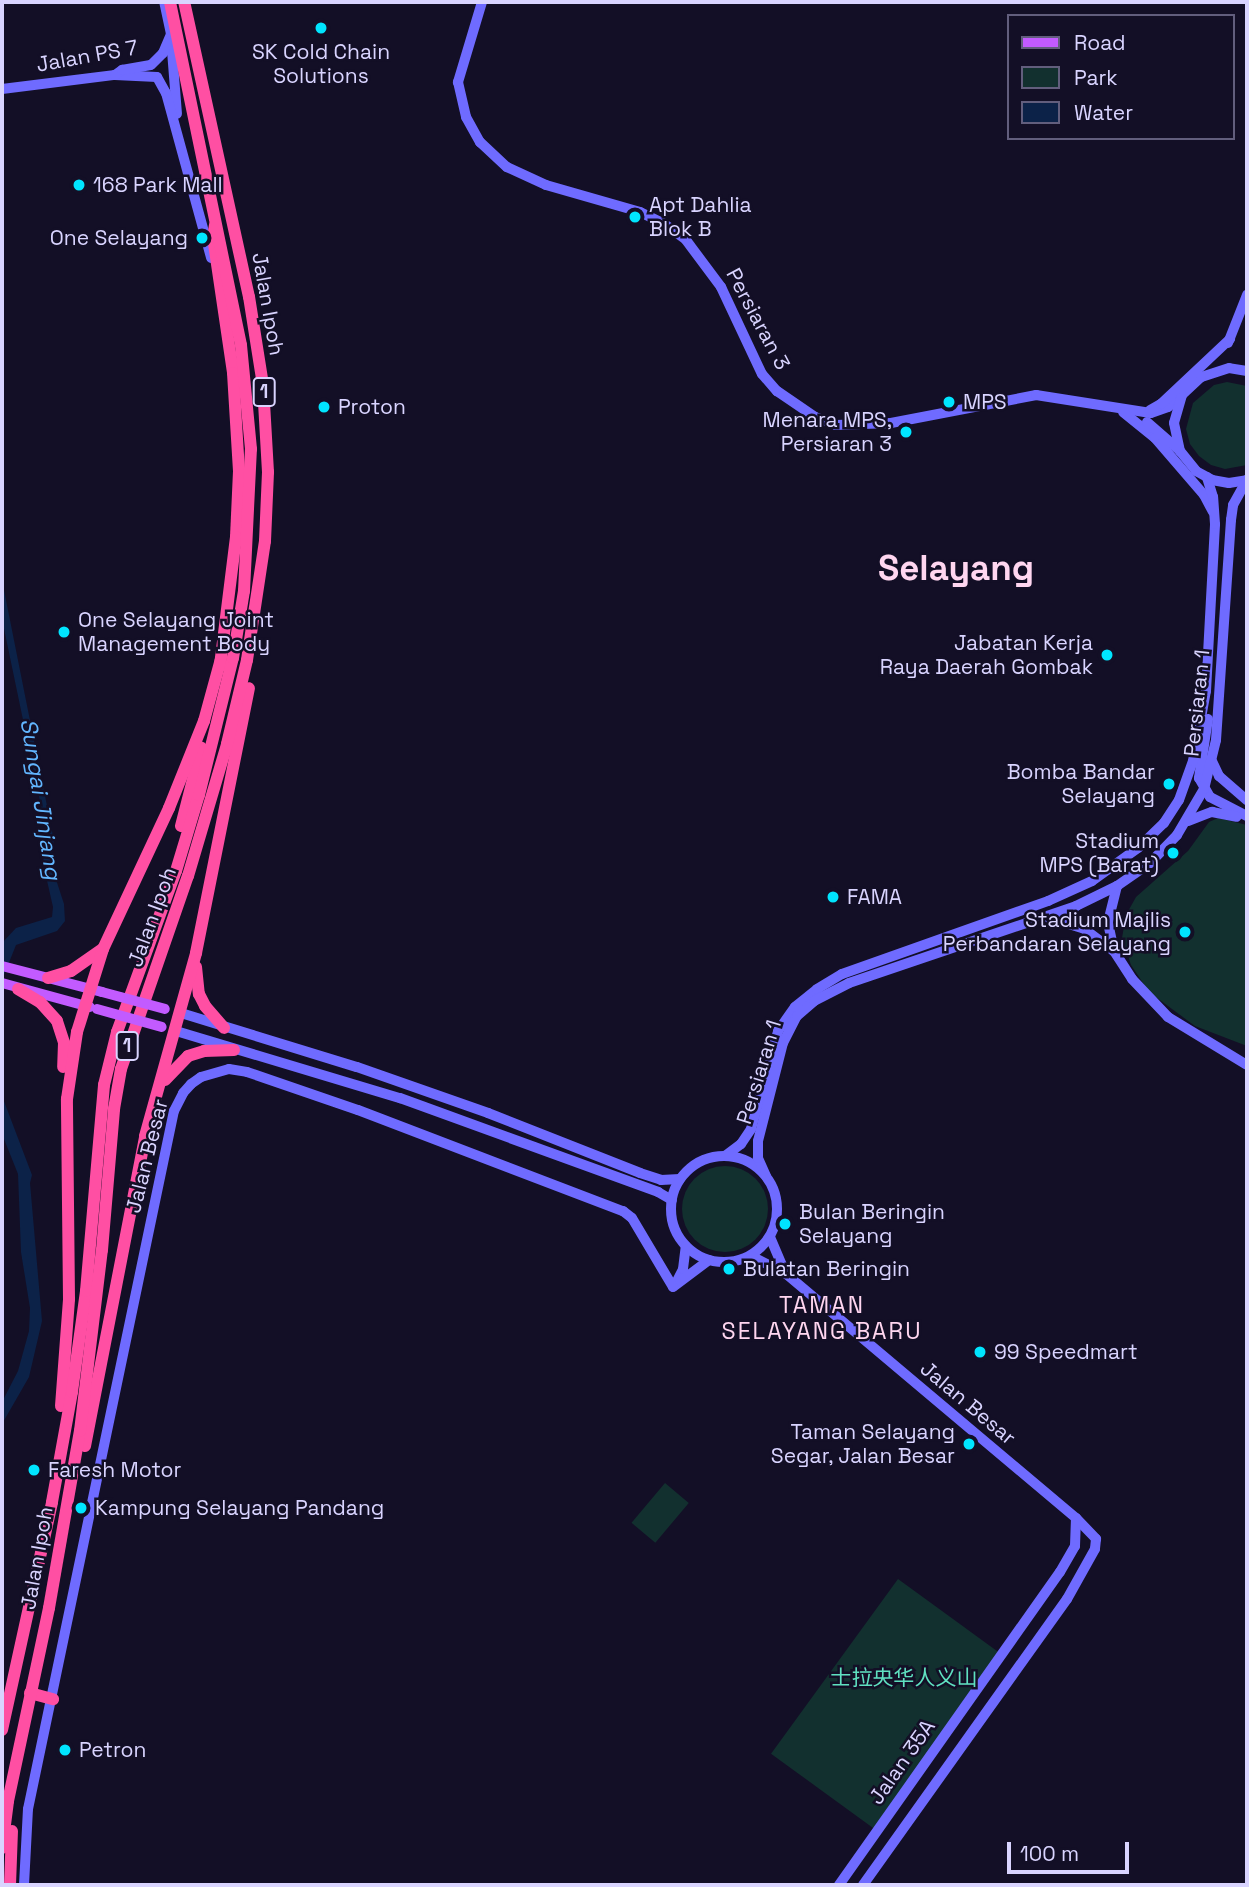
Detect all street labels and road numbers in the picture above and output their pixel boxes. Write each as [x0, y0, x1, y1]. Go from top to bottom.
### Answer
street label: Jalan PS 7 [34, 35, 140, 77]
street label: Jalan Ipoh [247, 251, 289, 357]
street label: Persiaran 3 [721, 264, 795, 374]
road number: 1 [252, 376, 276, 408]
street label: Persiaran 1 [1179, 648, 1215, 758]
street label: Jalan Ipoh [122, 864, 182, 970]
street label: Persiaran 1 [731, 1017, 787, 1127]
road number: 1 [115, 1030, 139, 1062]
street label: Jalan Besar [121, 1096, 173, 1216]
street label: Jalan Besar [915, 1356, 1021, 1450]
street label: Jalan Ipoh [16, 1505, 58, 1611]
street label: Jalan 35A [864, 1715, 940, 1809]

